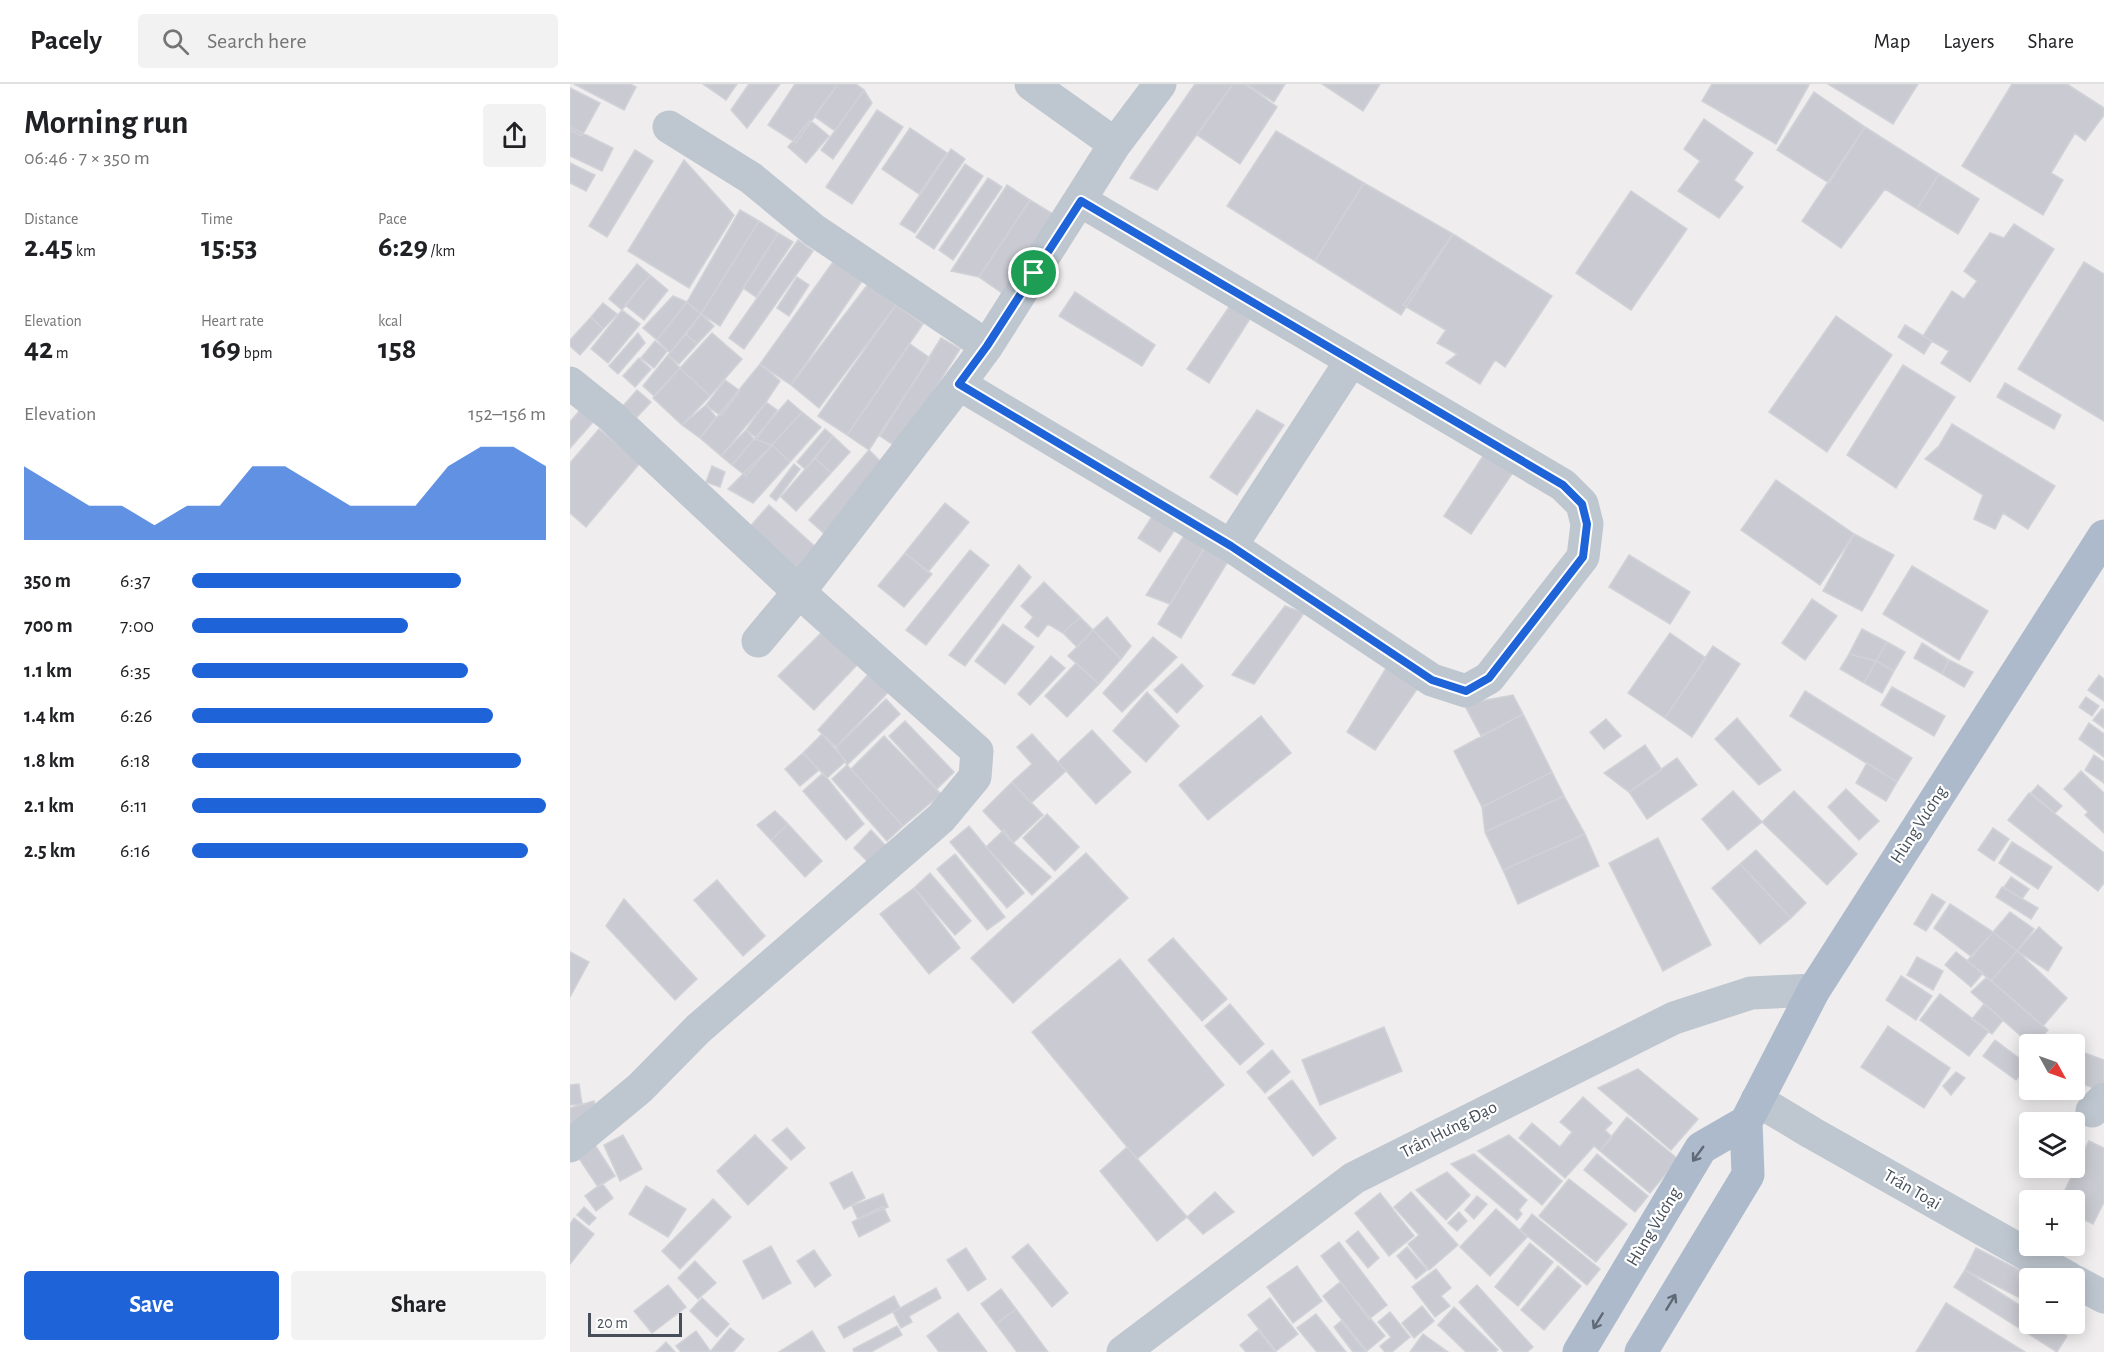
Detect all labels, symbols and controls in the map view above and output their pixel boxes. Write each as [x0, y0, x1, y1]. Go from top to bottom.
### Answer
search box [138, 14, 558, 68]
icon: search [159, 25, 192, 58]
text: Pacely [30, 27, 102, 55]
text: Search here [207, 30, 307, 52]
text: Map [1874, 31, 1910, 52]
text: Layers [1943, 31, 1994, 52]
text: Share [2027, 31, 2074, 52]
button: share [483, 104, 546, 167]
text: Morning run [24, 107, 188, 140]
text: 06:46 · 7 × 350 m [24, 148, 150, 168]
text: Distance [24, 211, 78, 227]
text: Time [201, 211, 233, 227]
text: Pace [378, 211, 407, 227]
text: 2.45 [24, 232, 73, 262]
text: 15:53 [201, 232, 258, 262]
text: 6:29 [378, 232, 428, 262]
text: km [73, 243, 96, 259]
text: /km [428, 243, 455, 259]
pin [1008, 247, 1059, 298]
icon: arrive [1017, 256, 1050, 289]
text: Elevation [24, 313, 82, 329]
text: Heart rate [201, 313, 264, 329]
text: kcal [378, 313, 402, 329]
text: 42 [24, 334, 53, 364]
text: 169 [201, 334, 241, 364]
text: 158 [378, 334, 417, 364]
text: m [53, 345, 69, 361]
text: bpm [241, 345, 272, 361]
text: Elevation [24, 404, 96, 424]
text: 152–156 m [468, 404, 546, 424]
text: 350 m [24, 571, 71, 591]
text: 6:37 [120, 571, 151, 591]
text: 700 m [24, 616, 73, 636]
text: 7:00 [120, 616, 154, 636]
text: 1.1 km [24, 661, 72, 681]
text: 6:35 [120, 661, 151, 681]
text: 1.4 km [24, 706, 75, 726]
text: 6:26 [120, 706, 152, 726]
text: 1.8 km [24, 751, 75, 771]
text: 6:18 [120, 751, 150, 771]
street label: Hùng Vương [1887, 783, 1951, 867]
text: 2.1 km [24, 796, 74, 816]
text: 6:11 [120, 796, 148, 816]
text: 2.5 km [24, 841, 76, 861]
text: 6:16 [120, 841, 150, 861]
north arrow [2019, 1034, 2085, 1100]
map controls [2019, 1034, 2085, 1334]
street label: Trần Hưng Đạo [1397, 1097, 1500, 1162]
button: layers [2019, 1112, 2085, 1178]
one-way arrow [1692, 1146, 1705, 1162]
street label: Trần Toại [1880, 1166, 1944, 1214]
street label: Hùng Vương [1624, 1184, 1685, 1269]
button: + [2019, 1190, 2085, 1256]
button: − [2019, 1268, 2085, 1334]
button: Save [24, 1271, 279, 1340]
button: Share [291, 1271, 546, 1340]
one-way arrow [1666, 1294, 1678, 1311]
scale bar [588, 1310, 682, 1338]
one-way arrow [1592, 1312, 1604, 1329]
text: 20 m [597, 1315, 628, 1331]

